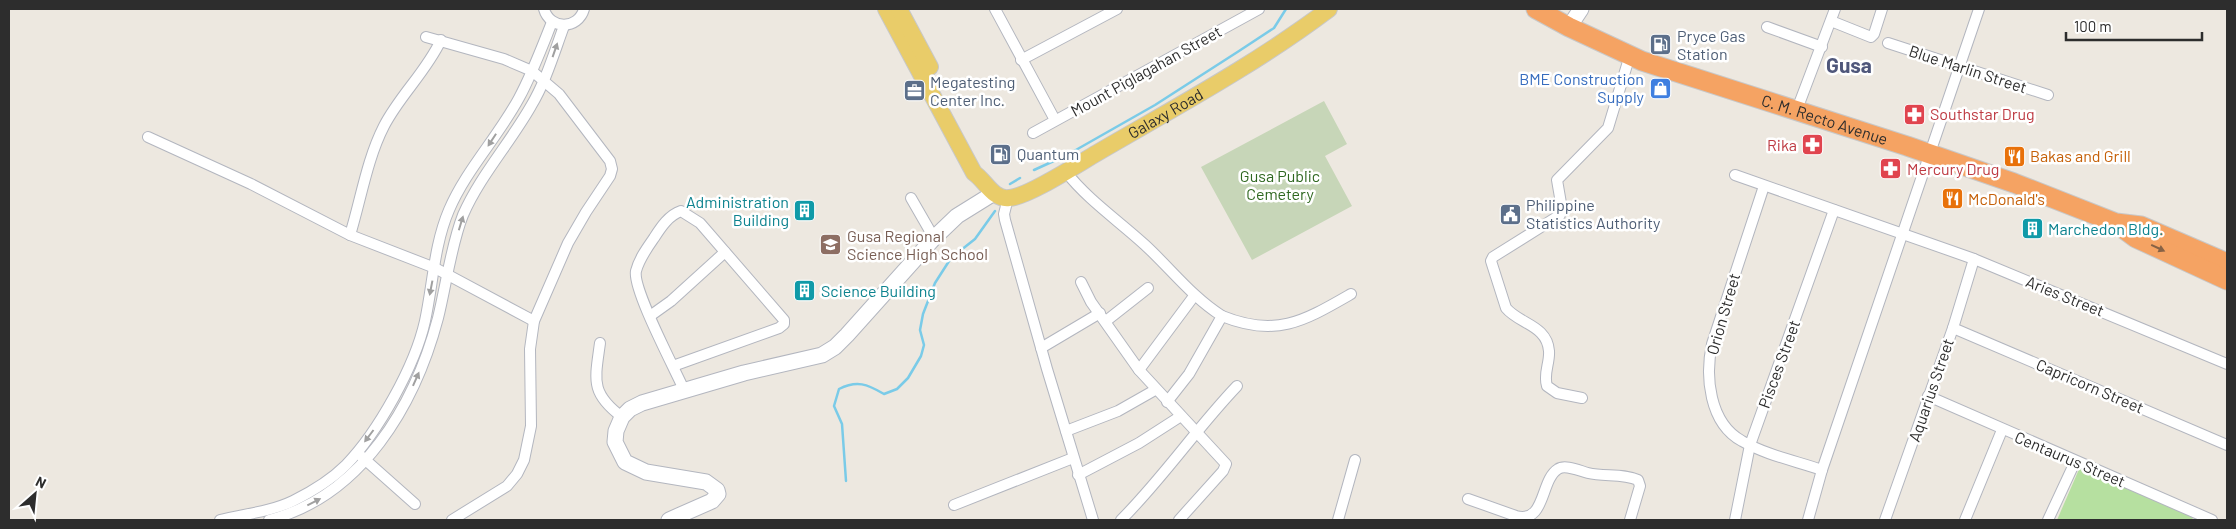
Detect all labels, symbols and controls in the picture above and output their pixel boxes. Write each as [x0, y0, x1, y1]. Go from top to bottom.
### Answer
scale bar [2066, 10, 2202, 42]
text: 100 m [2074, 17, 2112, 35]
street label: Mount Piglagahan Street [1067, 21, 1224, 120]
place label: Pryce Gas Station [1677, 26, 1745, 63]
fuel station icon: Pryce Gas Station [1649, 33, 1673, 57]
street label: Blue Marlin Street [1907, 41, 2029, 97]
one-way arrow [551, 42, 559, 57]
district label: Gusa [1826, 52, 1872, 77]
place label: BME Construction Supply [1519, 69, 1645, 106]
place label: Megatesting Center Inc. [930, 72, 1015, 109]
shop icon: BME Construction Supply [1648, 76, 1672, 100]
office icon: Megatesting Center Inc. [902, 79, 926, 103]
street label: Galaxy Road [1124, 84, 1206, 142]
street label: C. M. Recto Avenue [1759, 90, 1890, 148]
pharmacy icon: Southstar Drug [1902, 102, 1926, 126]
place label: Southstar Drug [1930, 104, 2035, 123]
one-way arrow [487, 133, 497, 146]
pharmacy icon: Rika [1801, 133, 1825, 157]
place label: Rika [1767, 135, 1797, 154]
fuel station icon: Quantum [989, 142, 1013, 166]
place label: Quantum [1017, 144, 1079, 163]
restaurant icon: Bakas and Grill [2002, 144, 2026, 168]
place label: Bakas and Grill [2030, 146, 2131, 165]
pharmacy icon: Mercury Drug [1879, 157, 1903, 181]
place label: Mercury Drug [1907, 159, 1999, 178]
park label: Gusa Public Cemetery [1240, 166, 1320, 203]
restaurant icon: McDonald's [1940, 187, 1964, 211]
place label: McDonald's [1968, 189, 2045, 208]
place label: Administration Building [686, 192, 789, 229]
place label: Philippine Statistics Authority [1526, 195, 1661, 232]
building icon: Administration Building [793, 199, 817, 223]
public building icon: Philippine Statistics Authority [1498, 202, 1522, 226]
one-way arrow [458, 216, 466, 231]
building icon: Marchedon Bldg. [2020, 217, 2044, 241]
place label: Marchedon Bldg. [2048, 219, 2163, 238]
place label: Gusa Regional Science High School [847, 226, 988, 263]
school or university icon: Gusa Regional Science High School [819, 233, 843, 257]
one-way arrow [2151, 245, 2165, 253]
street label: Orion Street [1702, 271, 1743, 357]
street label: Aries Street [2023, 271, 2107, 320]
building icon: Science Building [793, 279, 817, 303]
one-way arrow [427, 280, 435, 296]
place label: Science Building [821, 281, 936, 300]
street label: Pisces Street [1754, 317, 1803, 411]
street label: Aquarius Street [1904, 336, 1957, 444]
street label: Capricorn Street [2034, 354, 2147, 417]
one-way arrow [413, 372, 421, 386]
street label: Centaurus Street [2012, 427, 2128, 490]
one-way arrow [364, 429, 374, 443]
north arrow [10, 469, 60, 519]
text: N [33, 472, 49, 492]
one-way arrow [307, 498, 322, 506]

